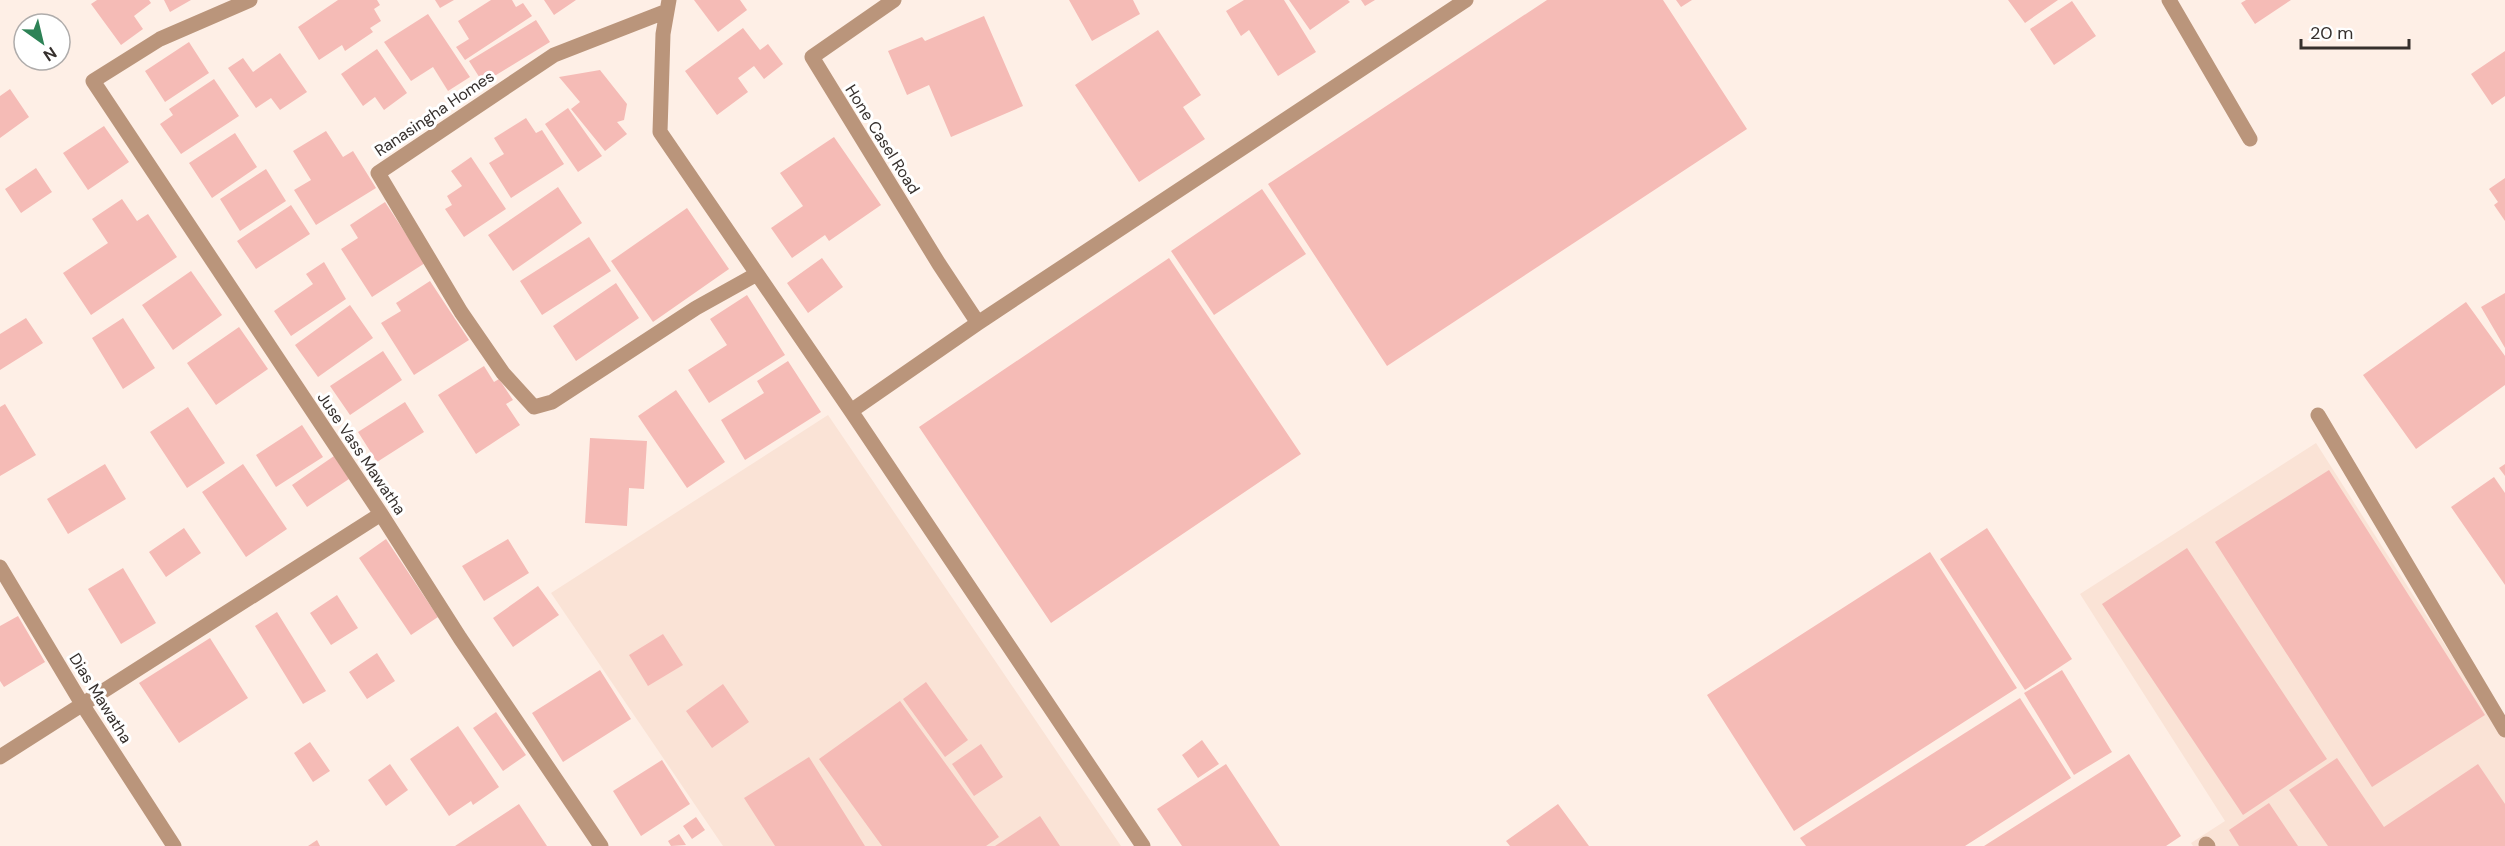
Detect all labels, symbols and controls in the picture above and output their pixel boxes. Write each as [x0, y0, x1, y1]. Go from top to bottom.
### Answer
north arrow [12, 12, 72, 72]
scale bar [2301, 12, 2409, 50]
text: 20 m [2310, 21, 2353, 45]
text: N [39, 42, 61, 66]
street label: Ranasingha Homes [370, 66, 498, 161]
street label: Hone Casel Road [840, 81, 925, 198]
street label: Juse Vass Mawatha [313, 388, 411, 519]
street label: Dias Mawatha [65, 649, 137, 747]

